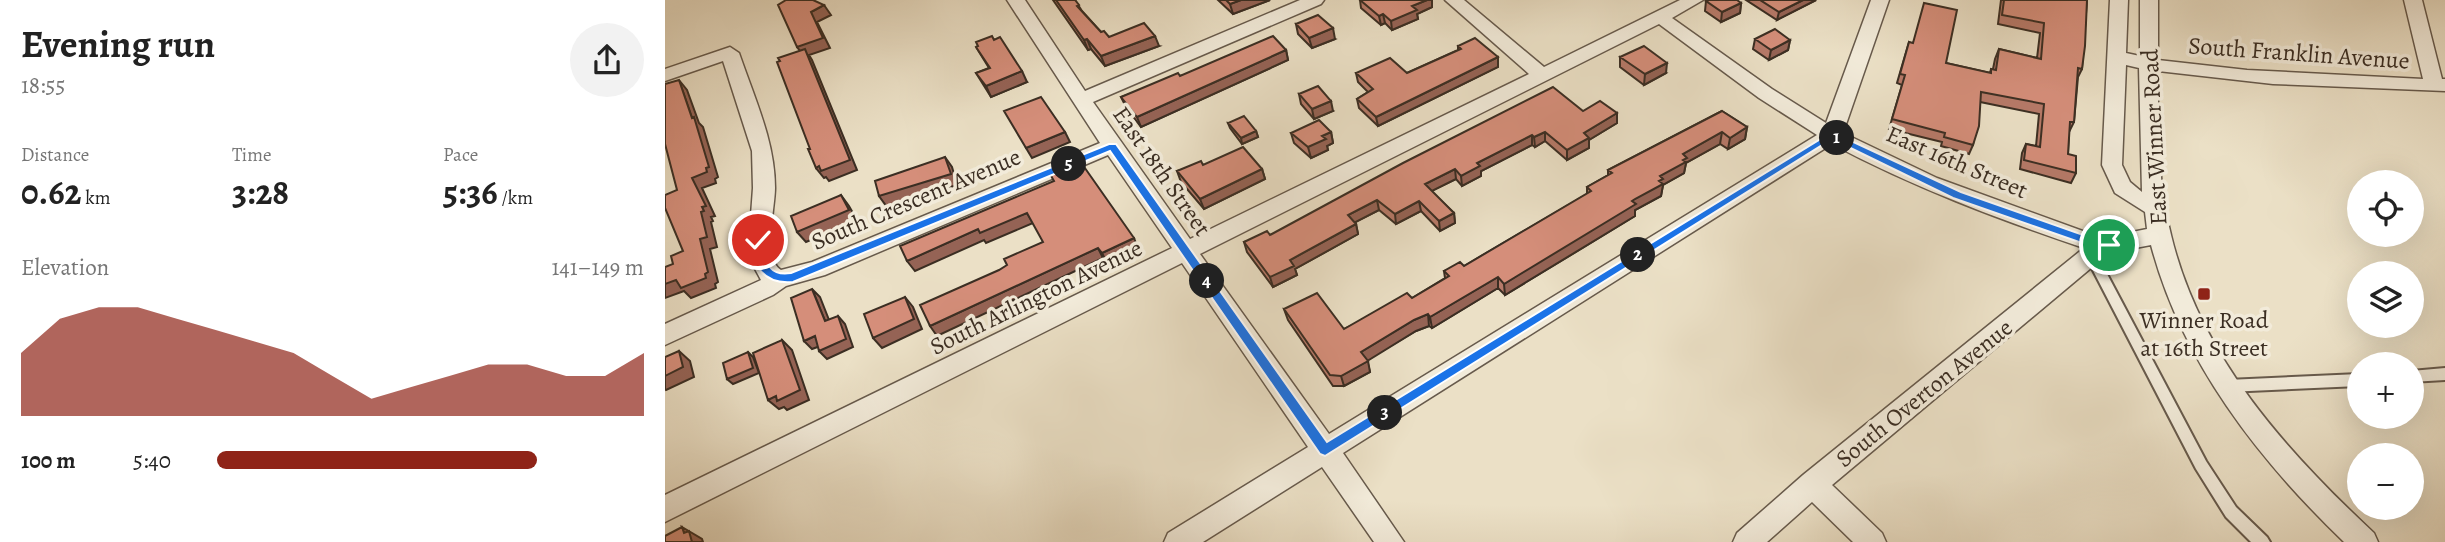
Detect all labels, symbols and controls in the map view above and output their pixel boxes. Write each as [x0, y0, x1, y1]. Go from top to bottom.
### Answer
text: Evening run [21, 18, 215, 70]
button: share [570, 23, 644, 97]
street label: South Franklin Avenue [2187, 29, 2411, 77]
street label: East Winner Road [2133, 48, 2175, 226]
text: 18:55 [21, 70, 65, 101]
street label: East 18th Street [1105, 100, 1219, 242]
street label: East 16th Street [1881, 118, 2033, 206]
pin: 1 [1819, 120, 1855, 156]
text: 1 [1833, 124, 1840, 150]
street label: South Crescent Avenue [806, 140, 1026, 258]
text: Distance [21, 142, 89, 168]
text: Time [232, 142, 271, 168]
text: Pace [443, 142, 478, 168]
pin: 5 [1051, 146, 1087, 182]
text: 5 [1064, 150, 1073, 176]
text: 0.62 [21, 168, 81, 216]
text: 3:28 [232, 168, 289, 216]
text: 5:36 [443, 168, 498, 216]
map controls [2347, 170, 2424, 520]
button: locate [2347, 170, 2424, 247]
text: km [81, 185, 111, 211]
text: /km [498, 185, 533, 211]
pin [728, 210, 788, 270]
pin [2079, 215, 2139, 275]
icon: check [739, 221, 777, 259]
icon: arrive [2090, 226, 2128, 264]
street label: South Arlington Avenue [925, 232, 1147, 362]
pin: 2 [1621, 238, 1655, 272]
text: 2 [1633, 241, 1642, 267]
text: Elevation [21, 252, 109, 283]
text: 141–149 m [551, 252, 644, 283]
button: layers [2347, 261, 2424, 338]
pin: 4 [1189, 264, 1225, 298]
text: 4 [1202, 267, 1211, 293]
marker: Winner Road at 16th Street [2196, 286, 2212, 302]
place label: Winner Road at 16th Street [2138, 304, 2269, 364]
street label: South Overton Avenue [1829, 312, 2019, 474]
button: + [2347, 352, 2424, 429]
pin: 3 [1367, 396, 1403, 430]
text: 3 [1380, 399, 1389, 425]
button: − [2347, 443, 2424, 520]
text: 100 m [21, 445, 76, 476]
text: 5:40 [133, 445, 171, 476]

